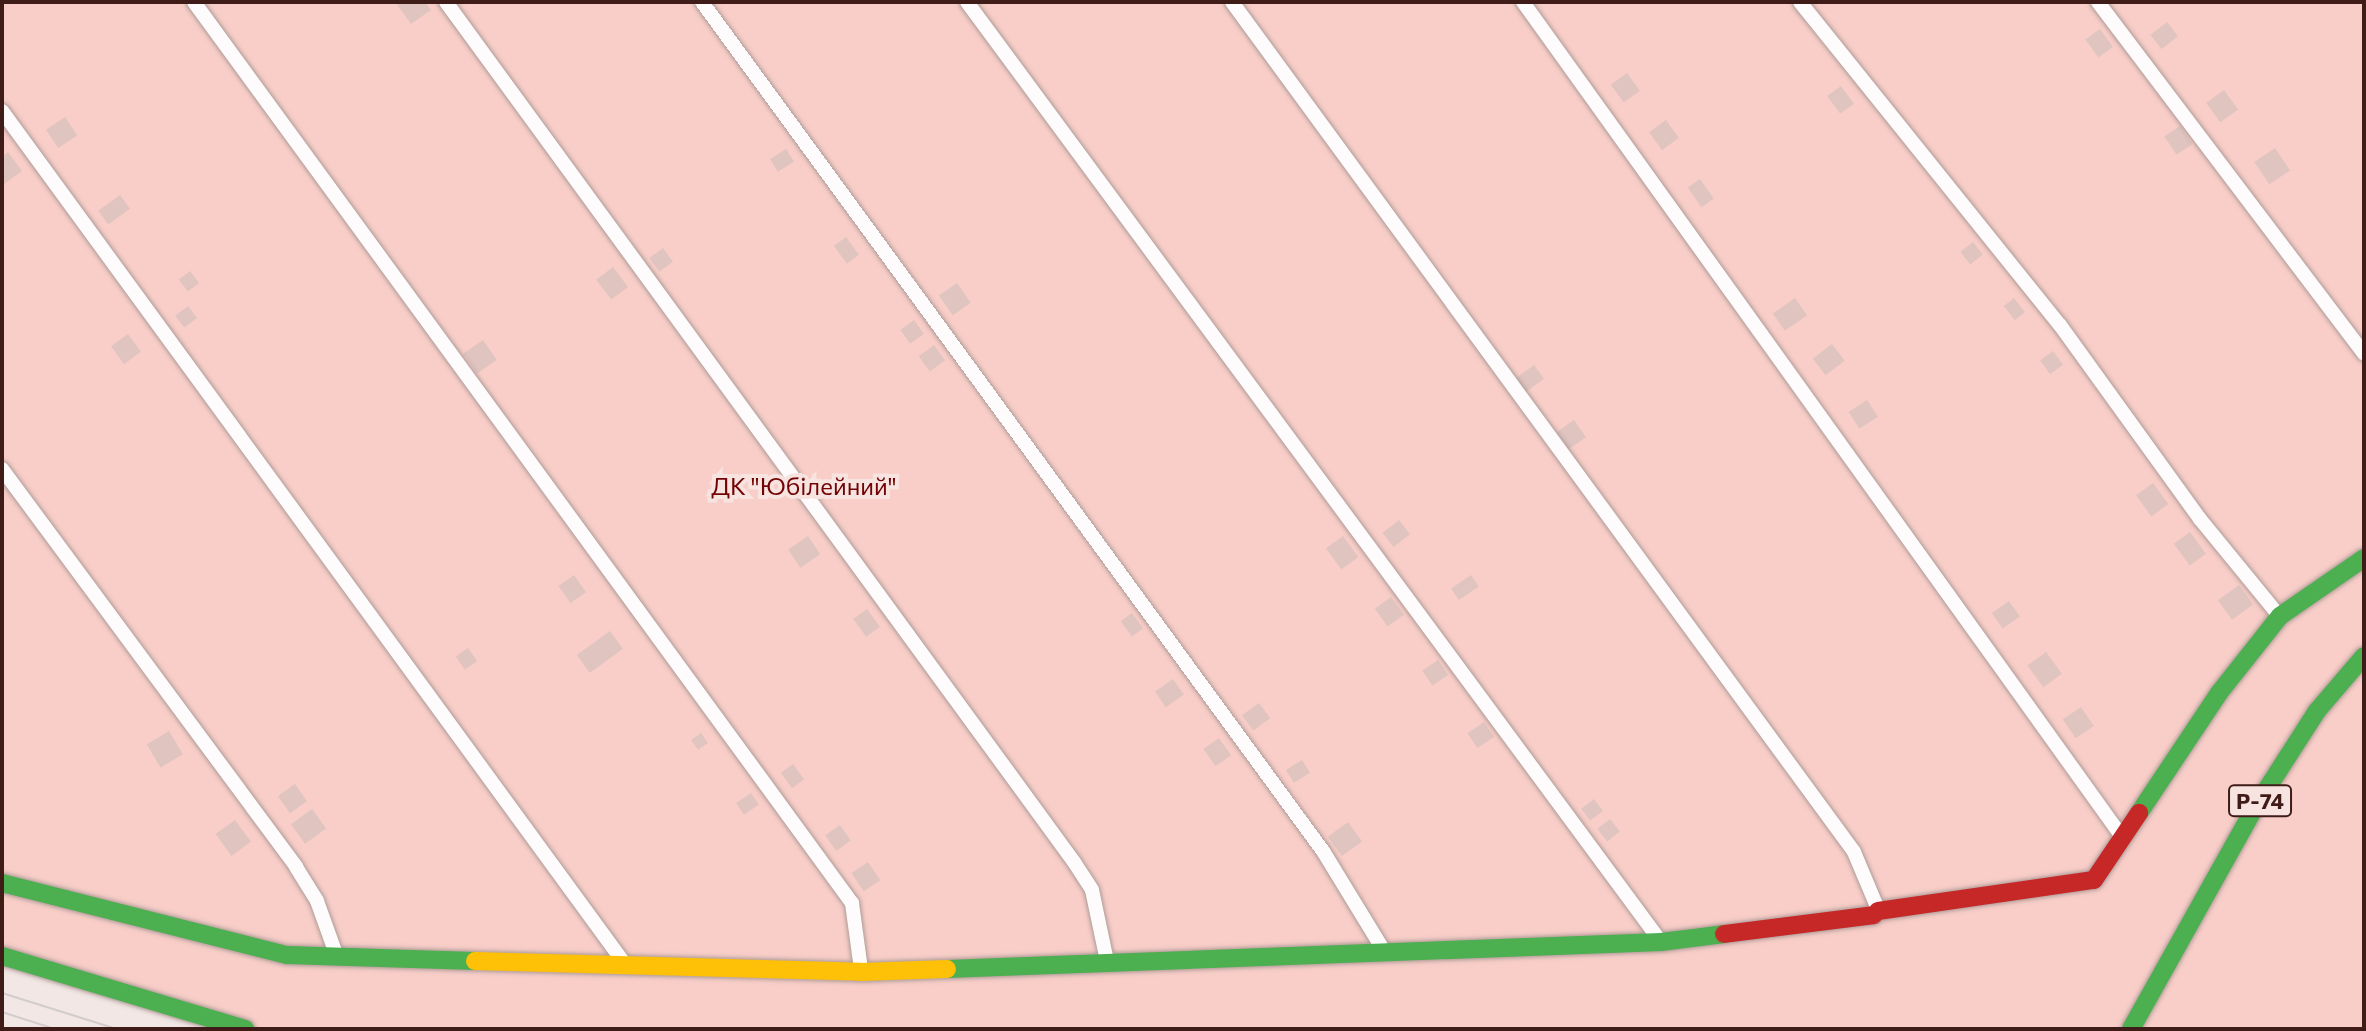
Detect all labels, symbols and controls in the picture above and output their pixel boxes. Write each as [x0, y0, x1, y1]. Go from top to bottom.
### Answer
park label: ДК "Юбілейний" [711, 472, 897, 500]
road number: Р-74 [2228, 783, 2292, 819]

